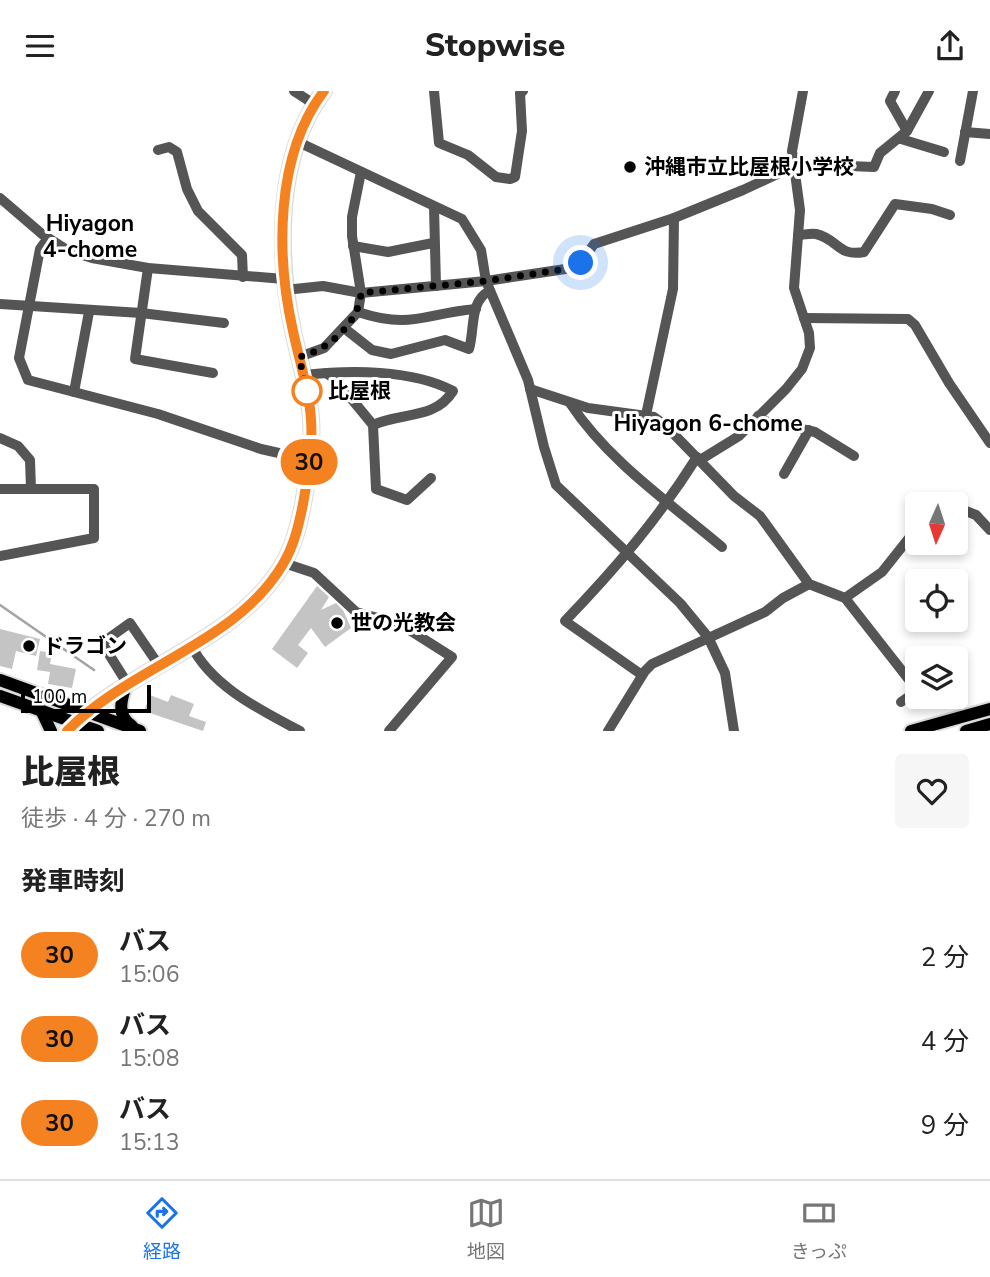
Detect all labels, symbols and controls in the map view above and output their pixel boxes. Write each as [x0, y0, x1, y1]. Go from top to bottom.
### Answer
text: Stopwise [425, 24, 565, 67]
icon: menu [21, 27, 59, 65]
icon: share [931, 27, 969, 65]
place label: 沖縄市立比屋根小学校 [644, 153, 854, 181]
marker: 沖縄市立比屋根小学校 [622, 159, 638, 175]
district label: Hiyagon 4-chome [43, 208, 137, 265]
your location [563, 245, 598, 280]
marker: 比屋根 [292, 376, 322, 406]
place label: 比屋根 [328, 377, 391, 405]
district label: Hiyagon 6-chome [613, 408, 803, 439]
line badge: 30 [278, 439, 340, 485]
text: 30 [295, 446, 323, 478]
north arrow [905, 492, 968, 555]
map controls [905, 492, 968, 709]
button: locate [905, 569, 968, 632]
place label: 世の光教会 [351, 609, 456, 637]
marker: 世の光教会 [329, 615, 345, 631]
place label: ドラゴン [43, 632, 127, 660]
marker: ドラゴン [21, 638, 37, 654]
button: layers [905, 646, 968, 709]
scale bar [21, 682, 150, 714]
text: 100 m [32, 684, 87, 710]
text: 比屋根 [21, 750, 120, 795]
button: heart [895, 754, 969, 828]
text: 徒歩 · 4 分 · 270 m [21, 803, 211, 834]
text: 発車時刻 [21, 864, 125, 899]
text: バス [119, 924, 171, 959]
text: 30 [45, 939, 74, 971]
text: 2 分 [921, 940, 969, 975]
text: 15:06 [119, 959, 179, 990]
text: バス [119, 1008, 171, 1043]
text: 30 [45, 1023, 74, 1055]
text: 4 分 [921, 1024, 969, 1059]
text: 15:08 [119, 1043, 179, 1074]
text: バス [119, 1092, 171, 1127]
text: 30 [45, 1107, 74, 1139]
text: 9 分 [921, 1108, 969, 1143]
text: 15:13 [119, 1127, 179, 1158]
tab: 経路 [143, 1194, 181, 1265]
tab: 地図 [467, 1194, 505, 1265]
tab: きっぷ [791, 1194, 847, 1265]

